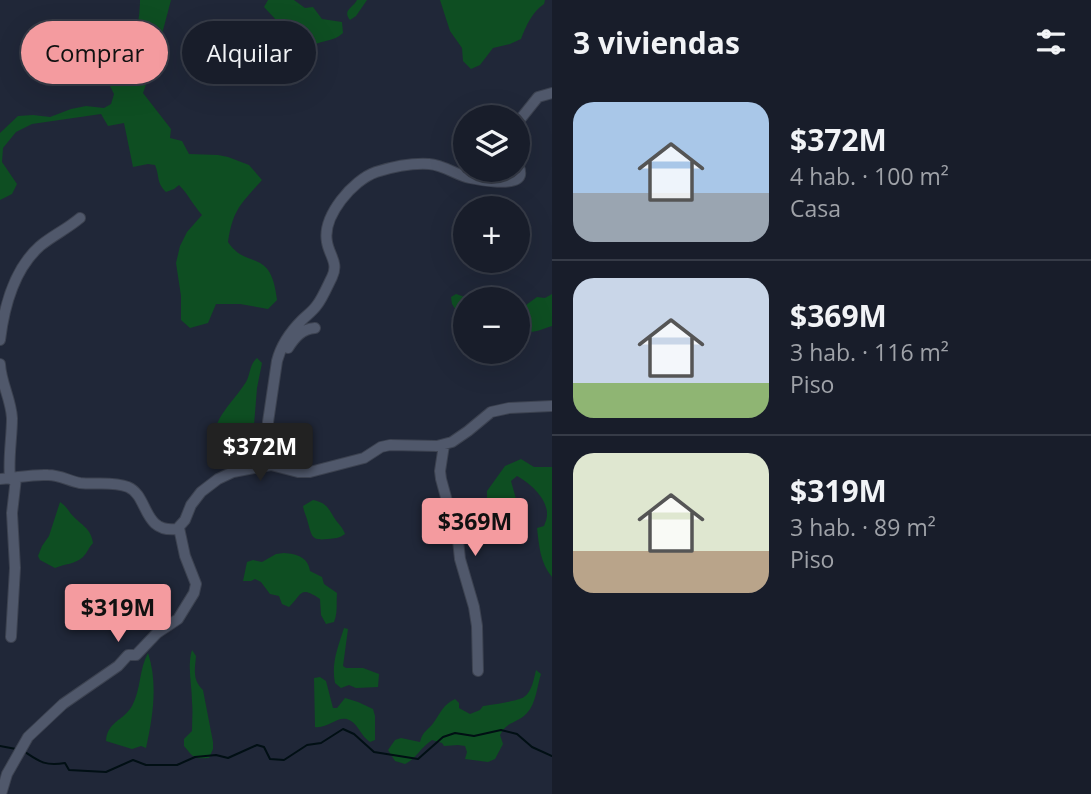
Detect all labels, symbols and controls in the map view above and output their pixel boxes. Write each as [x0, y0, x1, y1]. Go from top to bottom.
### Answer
chip: Comprar [21, 21, 168, 84]
chip: Alquilar [182, 21, 316, 84]
text: 3 viviendas [573, 22, 740, 63]
icon: filters [1032, 23, 1070, 61]
map controls [453, 105, 530, 364]
button: layers [453, 105, 530, 182]
text: $372M [790, 119, 887, 160]
icon: home [629, 130, 713, 214]
text: 4 hab. · 100 m² [790, 160, 949, 192]
text: Casa [790, 192, 841, 224]
button: + [453, 196, 530, 273]
button: − [453, 287, 530, 364]
text: $369M [790, 295, 887, 336]
icon: home [629, 306, 713, 390]
text: 3 hab. · 116 m² [790, 336, 949, 368]
text: Piso [790, 368, 834, 400]
pin: $372M [211, 424, 309, 483]
text: $372M [223, 430, 297, 462]
text: $319M [790, 470, 887, 511]
icon: home [629, 481, 713, 565]
pin: $369M [426, 498, 524, 558]
text: $369M [438, 505, 512, 537]
text: 3 hab. · 89 m² [790, 511, 936, 543]
text: Piso [790, 543, 834, 575]
pin: $319M [69, 584, 167, 644]
text: $319M [81, 591, 155, 623]

